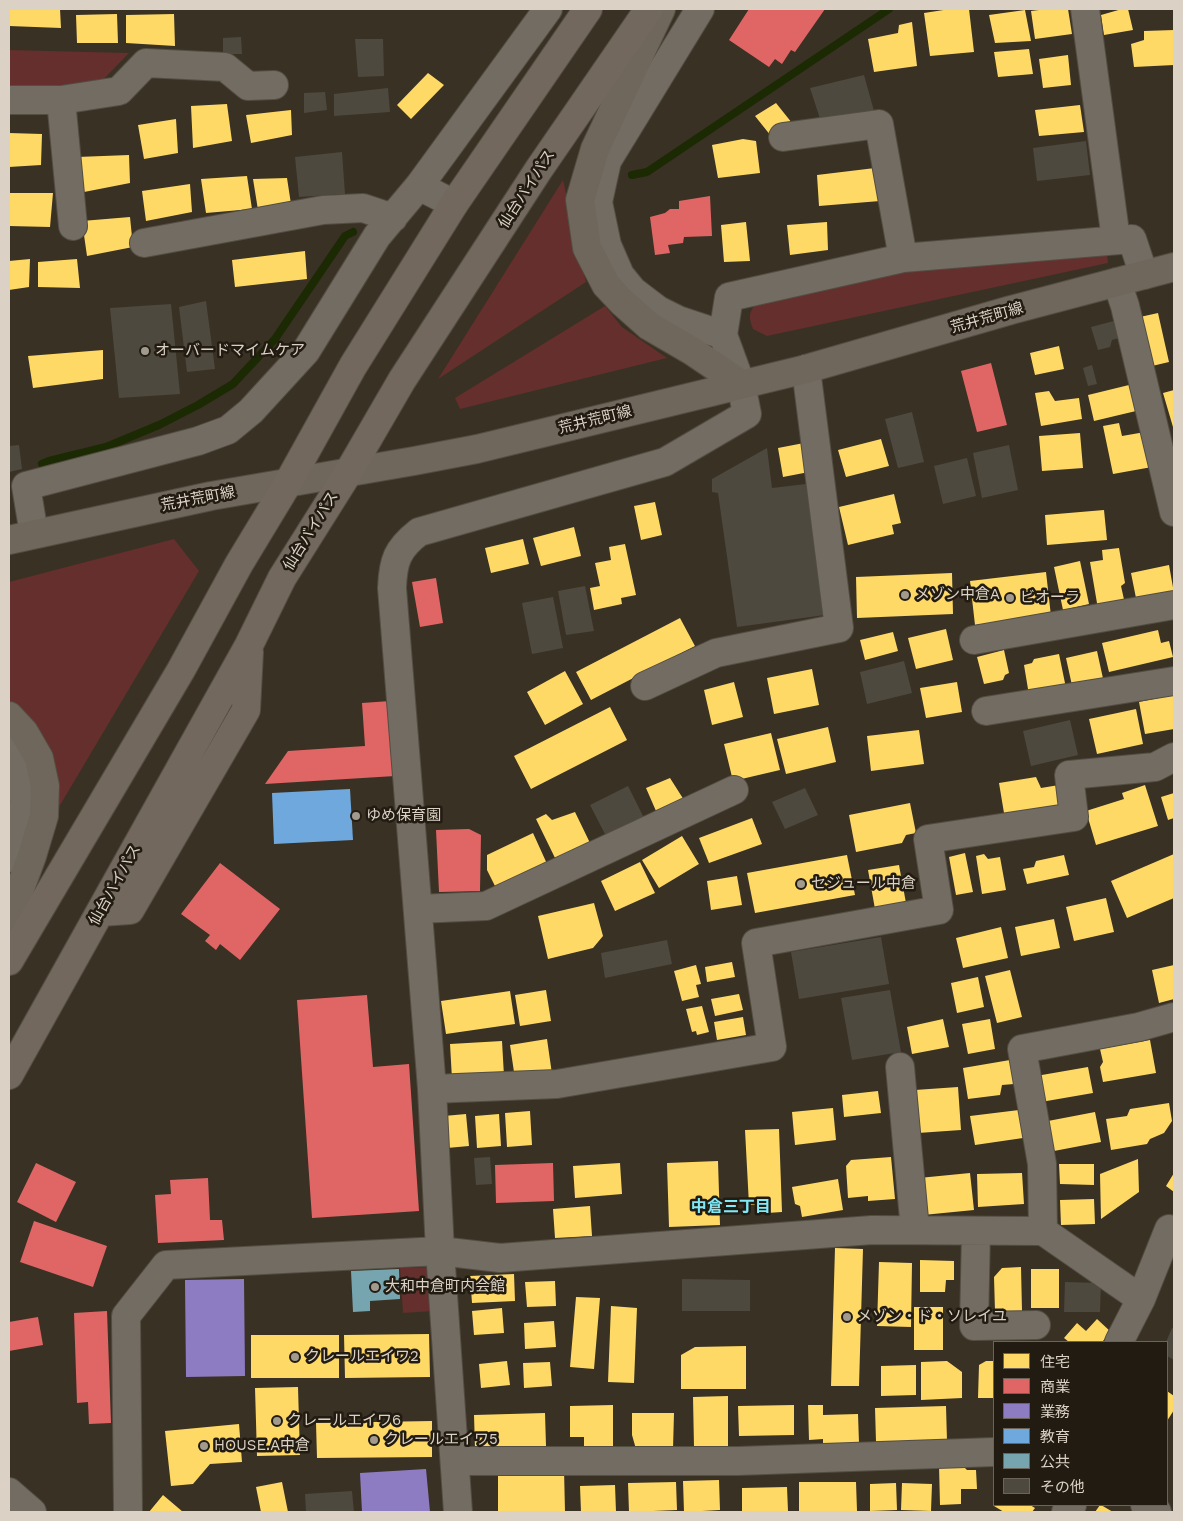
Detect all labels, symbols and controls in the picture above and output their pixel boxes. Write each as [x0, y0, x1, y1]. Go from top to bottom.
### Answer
street label: 仙台バイパス [495, 146, 559, 232]
street label: 荒井荒町線 [948, 299, 1026, 337]
place label: オーバードマイムケア [155, 342, 305, 360]
marker: オーバードマイムケア [139, 345, 151, 357]
street label: 荒井荒町線 [556, 402, 634, 438]
street label: 荒井荒町線 [159, 483, 237, 515]
street label: 仙台バイパス [280, 488, 342, 574]
place label: メゾン中倉A [915, 586, 1000, 604]
marker: メゾン中倉A [899, 589, 911, 601]
place label: ビオーラ [1020, 589, 1080, 607]
marker: ビオーラ [1004, 592, 1016, 604]
place label: ゆめ保育園 [366, 807, 441, 825]
marker: ゆめ保育園 [350, 810, 362, 822]
street label: 仙台バイパス [85, 841, 145, 929]
place label: セジュール中倉 [811, 875, 916, 893]
marker: セジュール中倉 [795, 878, 807, 890]
district label: 中倉三丁目 [691, 1197, 771, 1217]
place label: 大和中倉町内会館 [385, 1278, 505, 1296]
marker: 大和中倉町内会館 [369, 1281, 381, 1293]
place label: メゾン・ド・ソレイユ [857, 1308, 1007, 1326]
marker: メゾン・ド・ソレイユ [841, 1311, 853, 1323]
legend [993, 1341, 1168, 1506]
place label: クレールエイワ2 [305, 1348, 419, 1366]
marker: クレールエイワ2 [289, 1351, 301, 1363]
text: 住宅 [1040, 1353, 1070, 1371]
text: 商業 [1040, 1378, 1070, 1396]
text: 業務 [1040, 1403, 1070, 1421]
place label: クレールエイワ6 [287, 1412, 401, 1430]
marker: クレールエイワ6 [271, 1415, 283, 1427]
text: 教育 [1040, 1428, 1070, 1446]
place label: クレールエイワ5 [384, 1431, 498, 1449]
marker: クレールエイワ5 [368, 1434, 380, 1446]
place label: HOUSE.A中倉 [214, 1437, 310, 1455]
marker: HOUSE.A中倉 [198, 1440, 210, 1452]
text: 公共 [1040, 1453, 1070, 1471]
text: その他 [1040, 1478, 1085, 1496]

